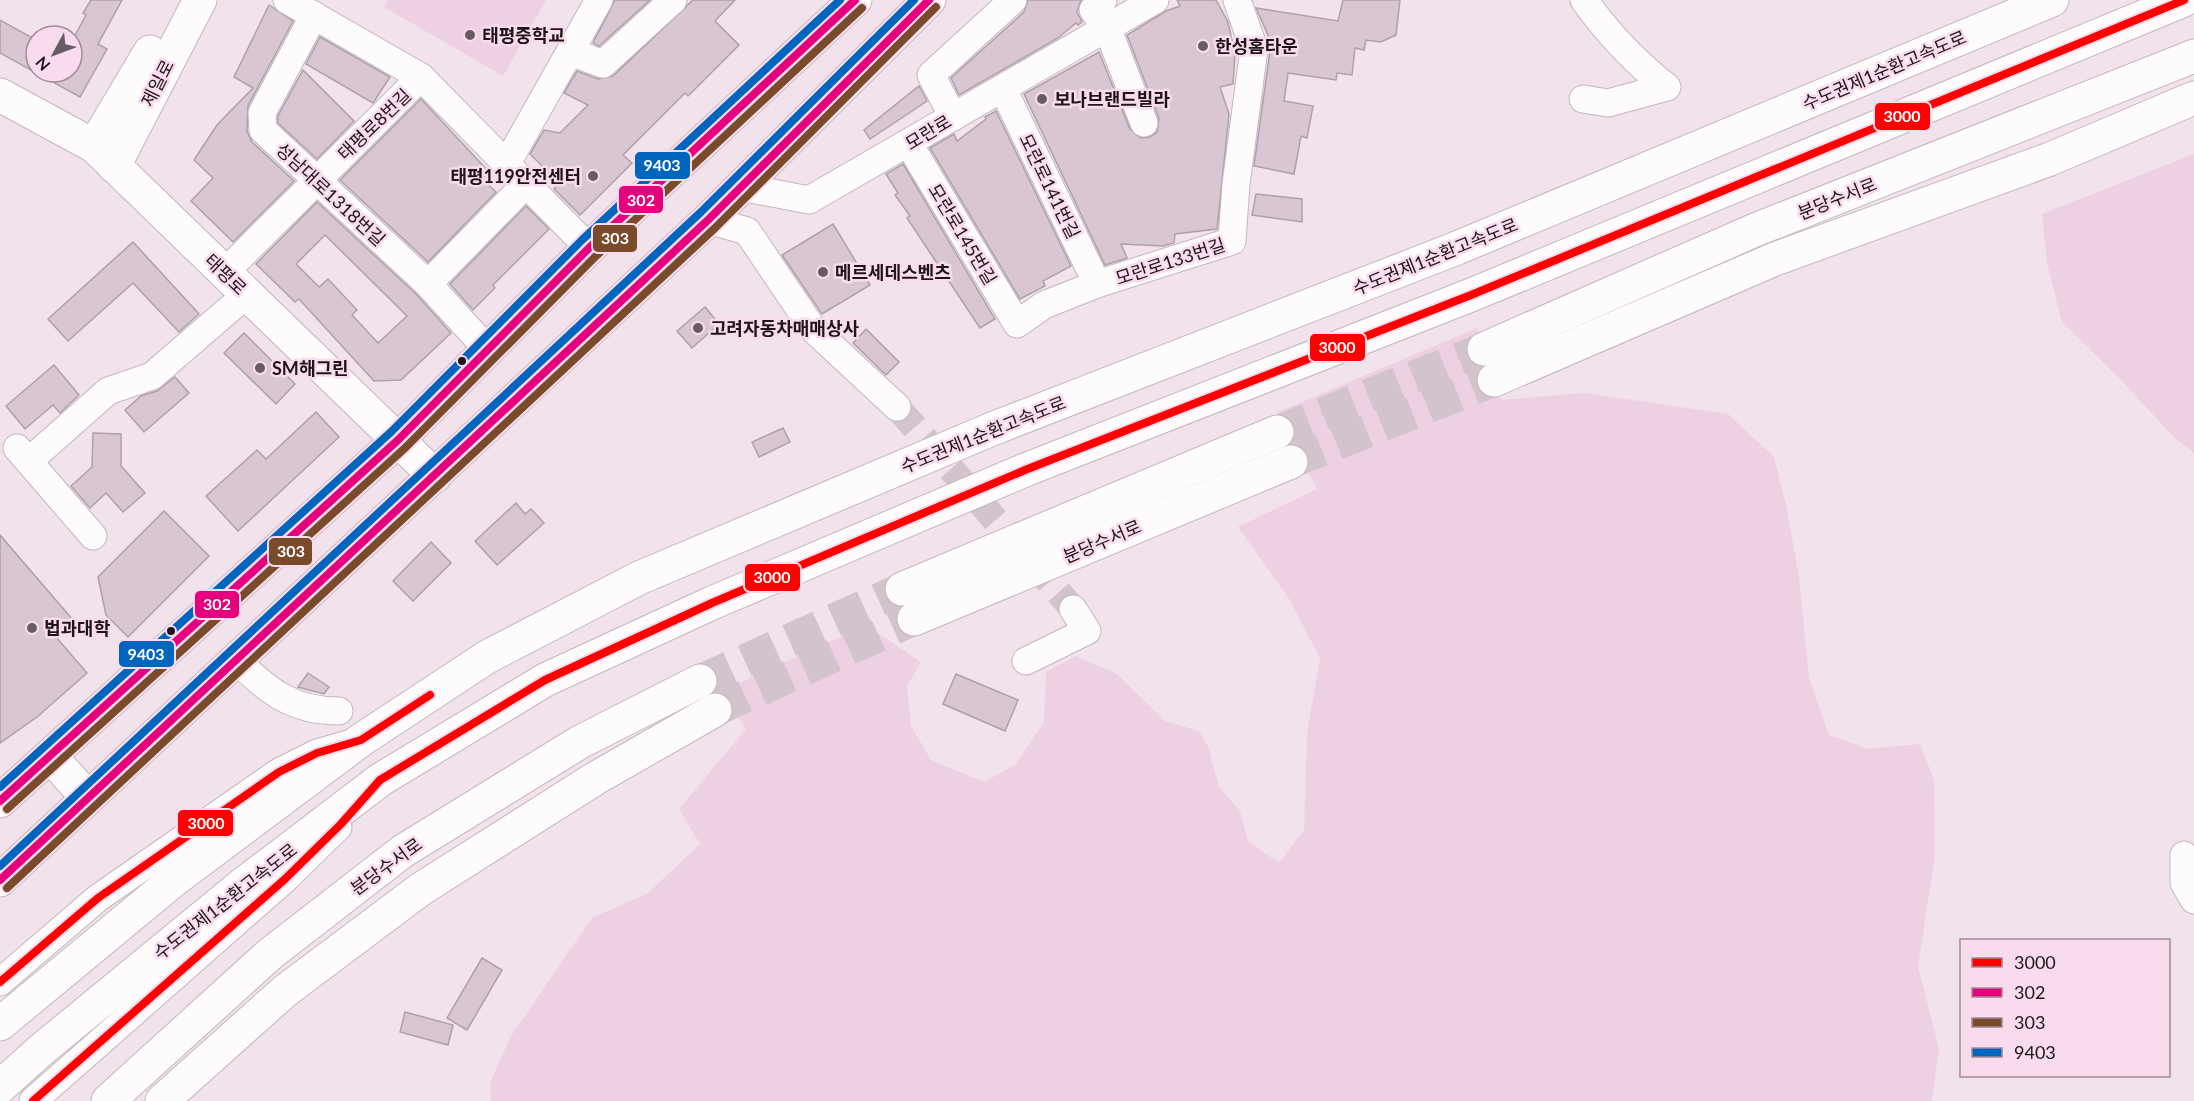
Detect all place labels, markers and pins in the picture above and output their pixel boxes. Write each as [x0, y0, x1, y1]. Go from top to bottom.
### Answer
place label: 태평중학교 [482, 24, 565, 46]
marker: 태평중학교 [463, 28, 477, 42]
place label: 한성홈타운 [1215, 35, 1298, 57]
marker: 한성홈타운 [1196, 39, 1210, 53]
place label: 보나브랜드빌라 [1054, 88, 1170, 110]
marker: 보나브랜드빌라 [1035, 92, 1049, 106]
place label: 태평119안전센터 [450, 165, 581, 187]
marker: 태평119안전센터 [586, 169, 600, 183]
place label: 메르세데스벤츠 [835, 261, 951, 283]
marker: 메르세데스벤츠 [816, 265, 830, 279]
place label: 고려자동차매매상사 [710, 317, 859, 339]
marker: 고려자동차매매상사 [691, 321, 705, 335]
unlabelled marker [456, 355, 468, 367]
place label: SM해그린 [272, 357, 349, 379]
marker: SM해그린 [253, 361, 267, 375]
place label: 법과대학 [44, 617, 111, 639]
marker: 법과대학 [25, 621, 39, 635]
unlabelled marker [165, 625, 177, 637]

